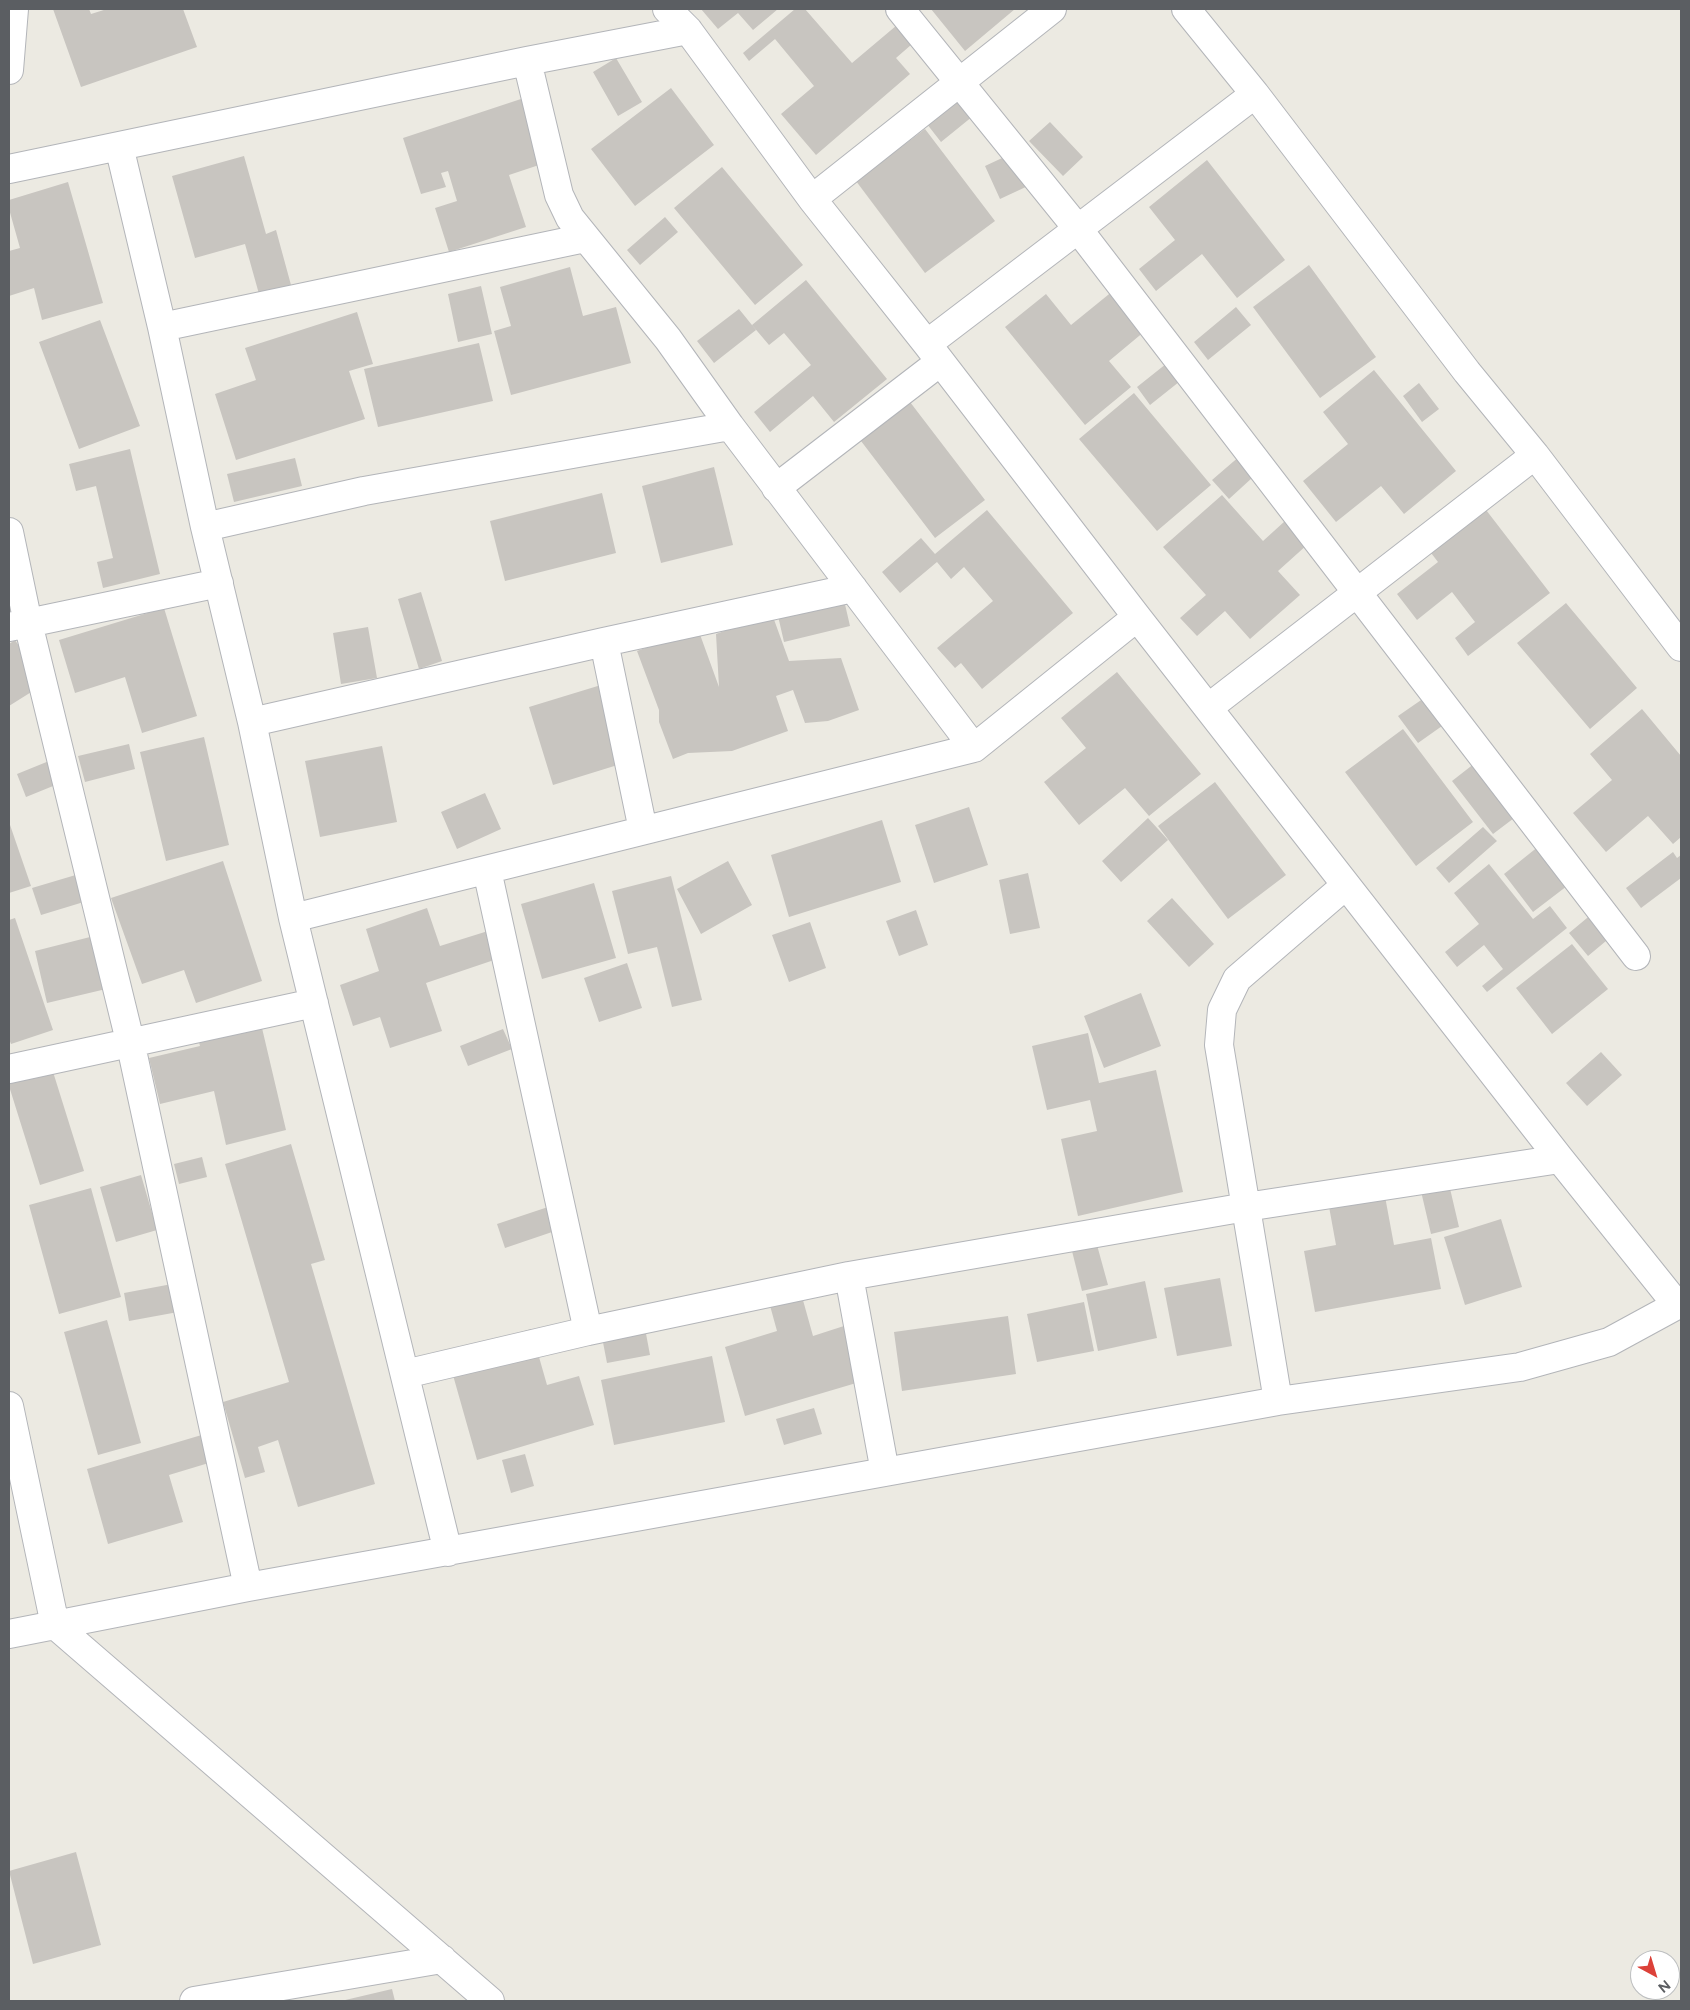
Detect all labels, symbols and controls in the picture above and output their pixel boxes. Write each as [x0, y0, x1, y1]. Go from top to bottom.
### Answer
north arrow [1630, 1950, 1680, 2000]
text: N [1655, 1976, 1674, 1996]

